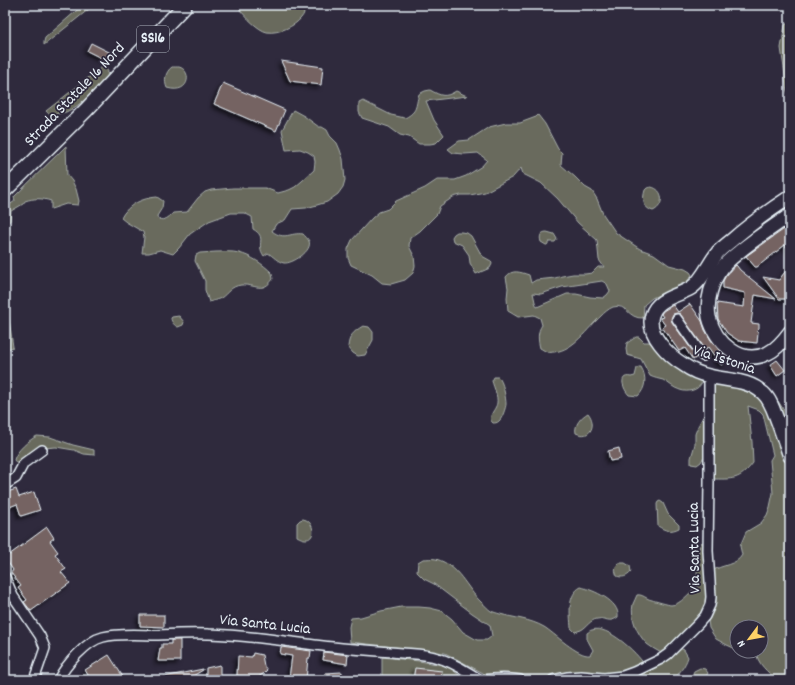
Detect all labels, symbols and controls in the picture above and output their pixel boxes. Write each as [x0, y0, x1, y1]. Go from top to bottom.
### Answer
road number: SS16 [137, 26, 169, 52]
street label: Strada Statale 16 Nord [19, 38, 131, 152]
street label: Via Istonia [690, 339, 759, 381]
street label: Via Santa Lucia [683, 502, 707, 594]
street label: Via Santa Lucia [218, 609, 312, 641]
north arrow [729, 619, 769, 659]
text: N [734, 636, 750, 650]

